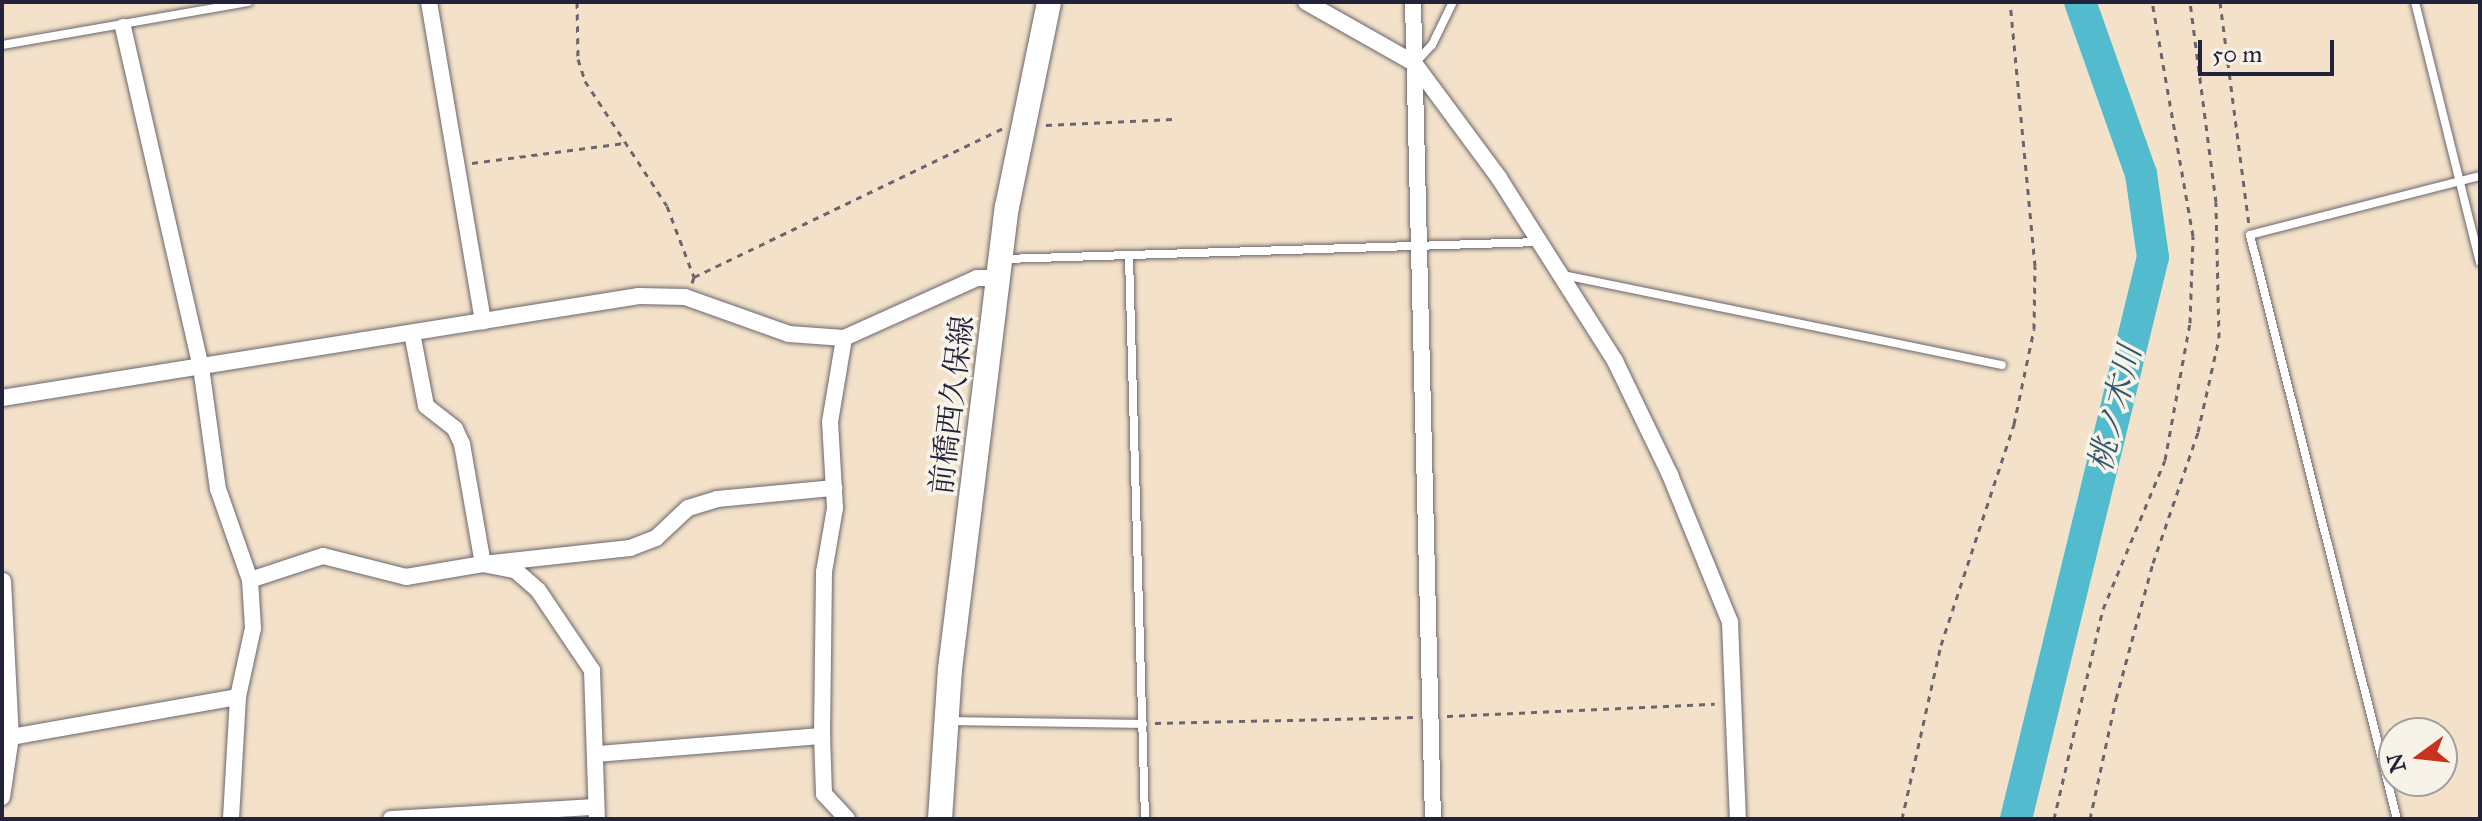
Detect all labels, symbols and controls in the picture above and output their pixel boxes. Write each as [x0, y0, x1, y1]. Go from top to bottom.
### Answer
scale bar [2202, 24, 2338, 74]
text: 50 m [2212, 39, 2262, 69]
street label: 前橋西久保線 [923, 313, 981, 497]
water label: 桃ノ木川 [2082, 342, 2150, 476]
north arrow [2378, 717, 2458, 797]
text: N [2381, 750, 2412, 775]

